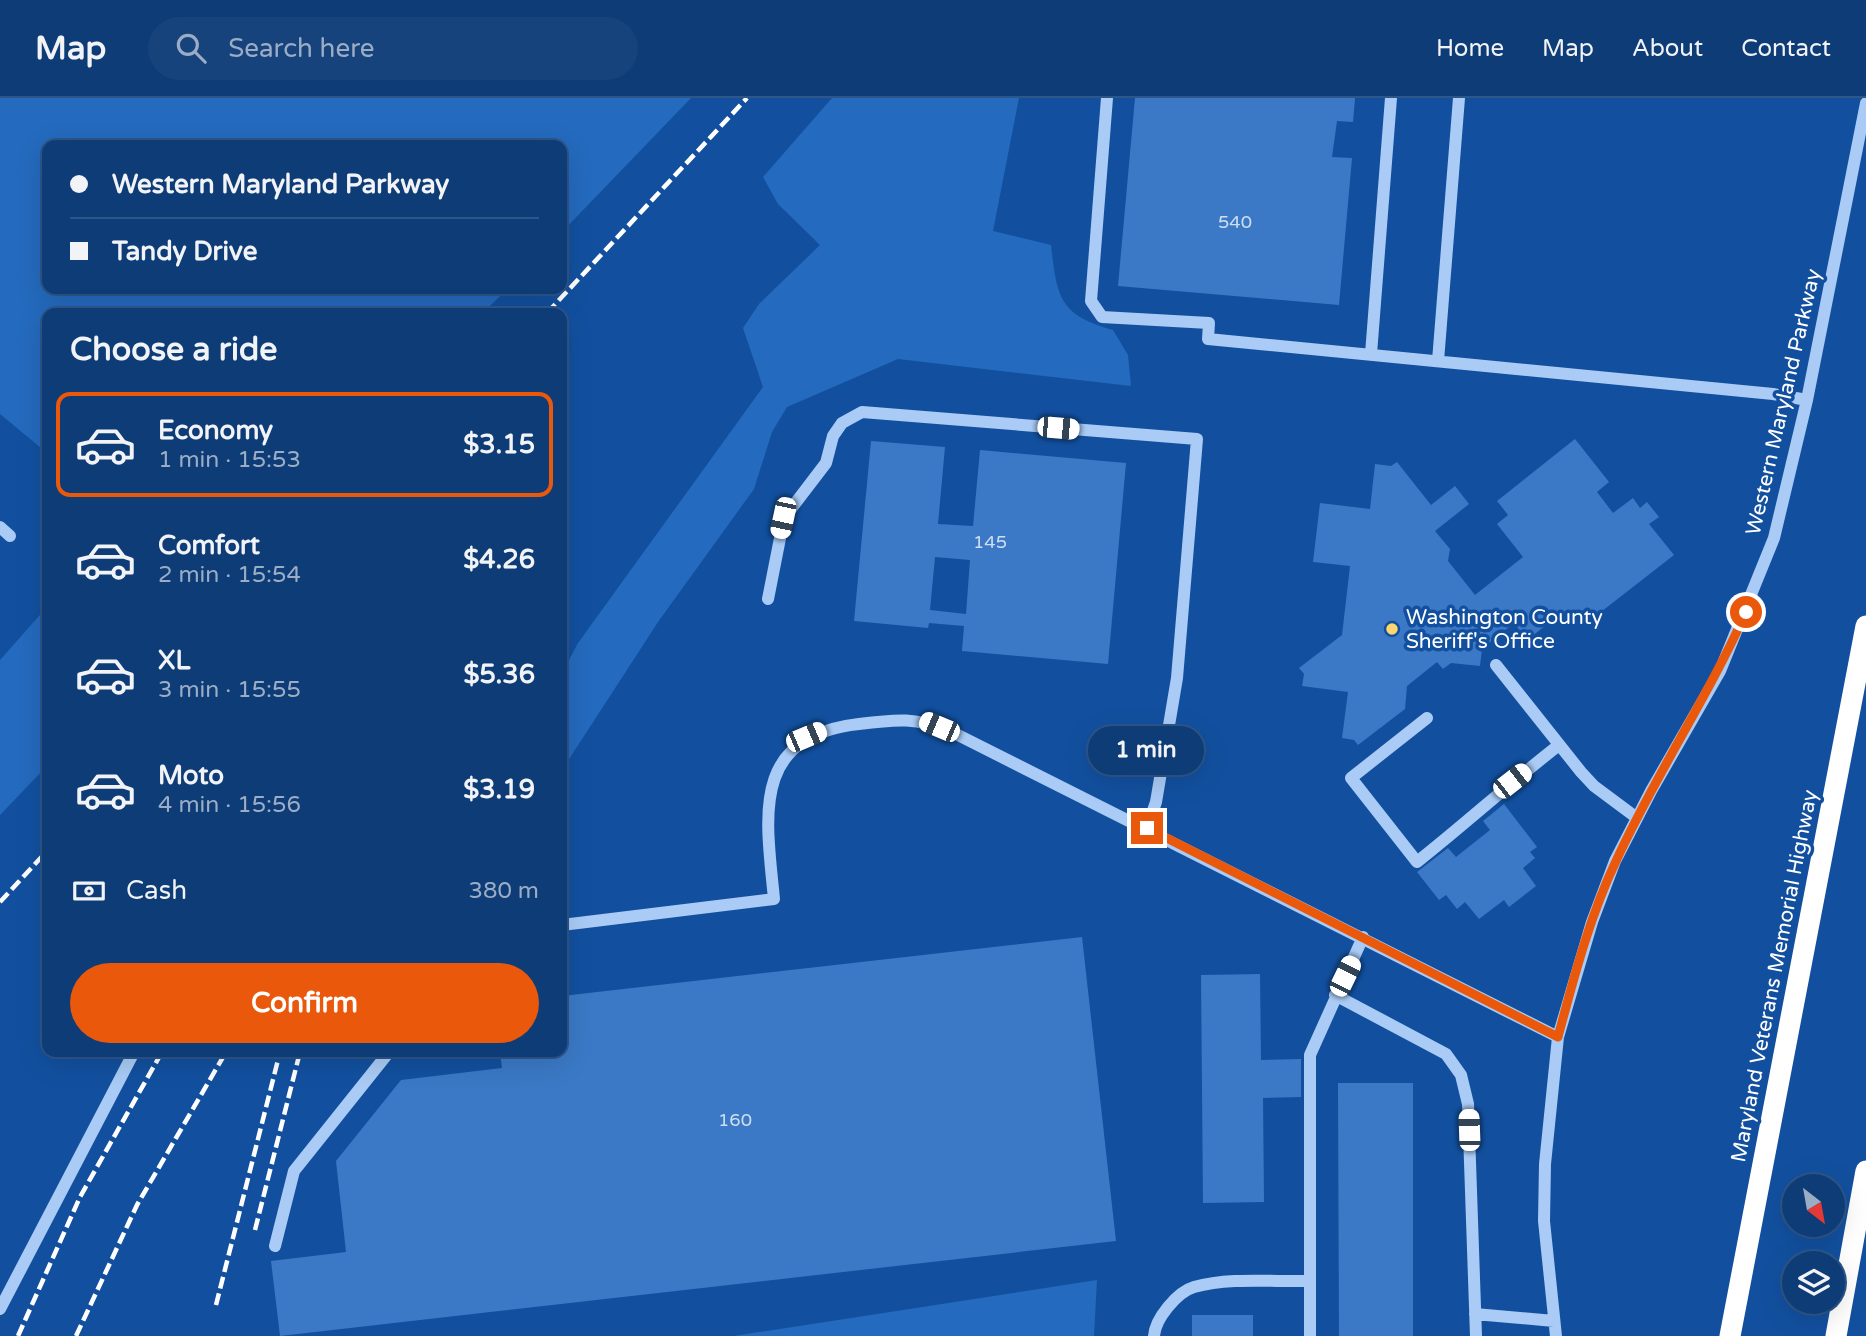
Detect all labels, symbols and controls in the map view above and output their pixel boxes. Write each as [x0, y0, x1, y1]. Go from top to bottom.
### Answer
search box [148, 17, 638, 80]
text: Map [35, 29, 106, 68]
icon: search [172, 29, 210, 67]
text: Search here [228, 33, 374, 64]
text: Home [1436, 34, 1504, 63]
text: Map [1542, 34, 1594, 63]
text: About [1632, 34, 1703, 63]
text: Contact [1741, 34, 1831, 63]
text: Western Maryland Parkway [112, 169, 449, 200]
house number: 540 [1218, 211, 1252, 233]
text: Tandy Drive [112, 236, 257, 267]
street label: Western Maryland Parkway [1741, 267, 1826, 538]
text: Choose a ride [70, 331, 277, 369]
icon: car [74, 413, 137, 476]
text: Economy [158, 415, 273, 446]
car [1037, 416, 1080, 440]
text: $3.15 [463, 429, 535, 460]
text: 1 min · 15:53 [158, 446, 301, 474]
car [769, 495, 798, 541]
icon: car [74, 528, 137, 591]
text: Comfort [158, 530, 260, 561]
house number: 145 [973, 531, 1007, 553]
text: $4.26 [463, 544, 535, 575]
text: 2 min · 15:54 [158, 561, 301, 589]
route start [1730, 596, 1762, 628]
place label: Washington County Sheriff's Office [1406, 605, 1603, 654]
marker: Washington County Sheriff's Office [1384, 621, 1400, 637]
icon: car [74, 643, 137, 706]
text: XL [158, 645, 190, 676]
text: $5.36 [463, 659, 535, 690]
text: 3 min · 15:55 [158, 676, 301, 704]
car [916, 709, 963, 745]
car [783, 719, 830, 755]
callout: 1 min [1089, 726, 1205, 776]
text: 1 min [1115, 736, 1177, 764]
icon: car [74, 758, 137, 821]
text: Moto [158, 760, 224, 791]
car [1489, 760, 1536, 802]
text: $3.19 [463, 774, 535, 805]
street label: Maryland Veterans Memorial Highway [1726, 788, 1823, 1164]
text: 4 min · 15:56 [158, 791, 301, 819]
route end [1131, 812, 1163, 844]
icon: cash [70, 872, 108, 910]
text: Cash [126, 875, 187, 906]
text: 380 m [469, 877, 539, 905]
car [1327, 953, 1364, 999]
button: Confirm [70, 963, 539, 1043]
house number: 160 [718, 1109, 752, 1131]
car [1458, 1109, 1481, 1151]
north arrow [1782, 1174, 1844, 1237]
map controls [1782, 1174, 1845, 1314]
button: layers [1782, 1251, 1845, 1314]

